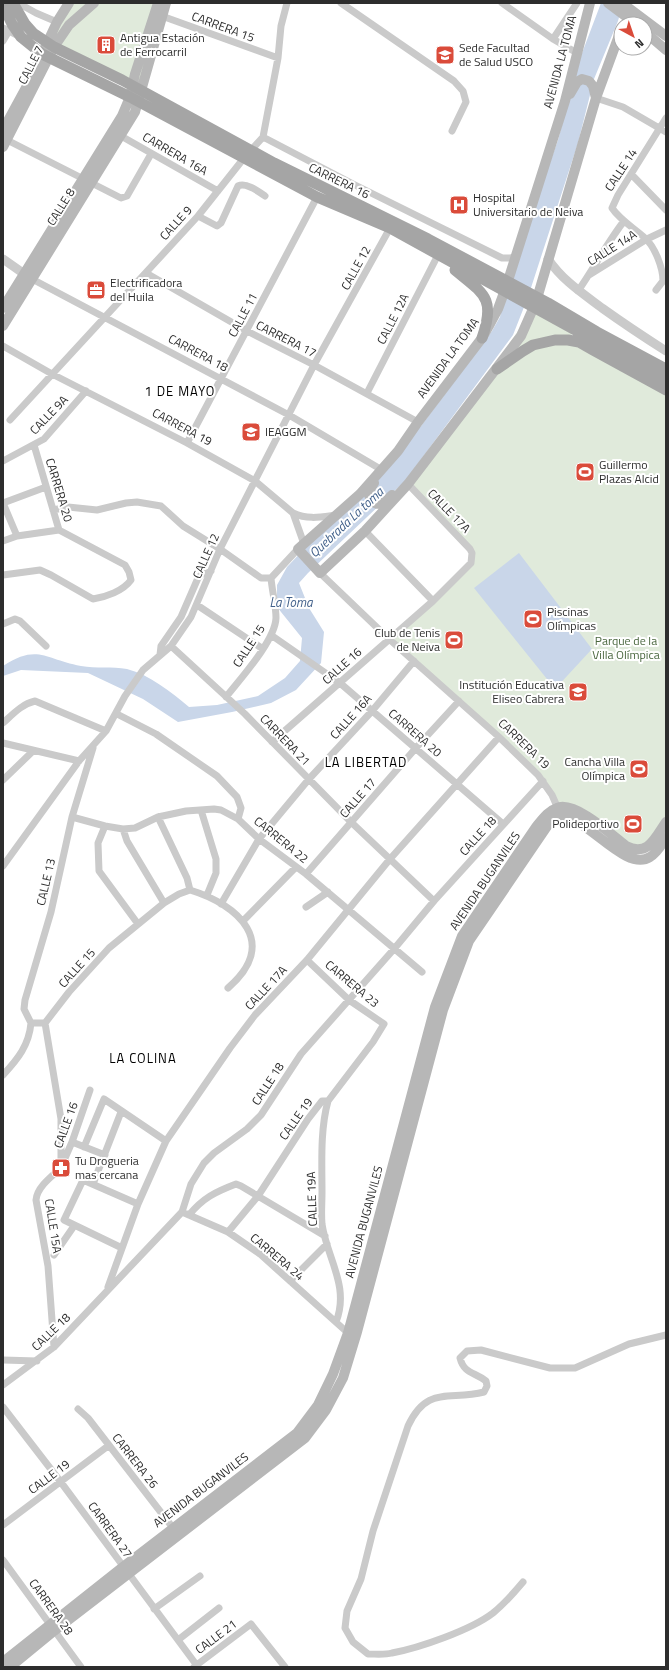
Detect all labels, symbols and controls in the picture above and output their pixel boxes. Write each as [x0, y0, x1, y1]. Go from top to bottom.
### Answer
street label: CARRERA 15 [189, 6, 258, 47]
street label: AVENIDA LA TOMA [538, 13, 581, 111]
north arrow [613, 16, 653, 56]
place label: Antigua Estación de Ferrocarril [120, 28, 205, 61]
building icon: Antigua Estación de Ferrocarril [95, 34, 117, 56]
text: N [631, 35, 647, 52]
place label: Sede Facultad de Salud USCO [459, 38, 533, 71]
street label: CALLE 7 [13, 42, 48, 87]
school or university icon: Sede Facultad de Salud USCO [434, 44, 456, 66]
street label: CARRERA 16A [139, 127, 212, 180]
street label: CALLE 14 [600, 144, 642, 195]
street label: CARRERA 16 [306, 158, 373, 204]
street label: CALLE 8 [42, 184, 80, 229]
place label: Hospital Universitario de Neiva [473, 188, 583, 221]
hospital icon: Hospital Universitario de Neiva [448, 194, 470, 216]
street label: CALLE 9 [155, 201, 197, 244]
street label: CALLE 14A [583, 225, 640, 270]
street label: CALLE 12 [336, 242, 375, 293]
place label: Electrificadora del Huila [110, 273, 182, 306]
office icon: Electrificadora del Huila [85, 279, 107, 301]
street label: CALLE 11 [223, 289, 262, 340]
street label: CALLE 12A [372, 290, 414, 348]
street label: AVENIDA LA TOMA [412, 313, 483, 402]
street label: CARRERA 17 [253, 315, 320, 362]
street label: CARRERA 18 [165, 329, 232, 376]
district label: 1 DE MAYO [145, 381, 215, 401]
street label: CALLE 9A [25, 391, 72, 439]
street label: CARRERA 19 [149, 403, 216, 450]
school or university icon: IEAGGM [240, 421, 262, 443]
place label: IEAGGM [265, 422, 306, 441]
place label: Guillermo Plazas Alcid [599, 455, 659, 488]
street label: CARRERA 20 [41, 456, 78, 524]
sports icon: Guillermo Plazas Alcid [574, 461, 596, 483]
water label: Quebrada La toma [304, 481, 389, 562]
street label: CALLE 17A [423, 484, 475, 537]
street label: CALLE 12 [187, 530, 224, 582]
water label: La Toma [270, 592, 314, 612]
place label: Piscinas Olímpicas [547, 602, 597, 635]
sports icon: Piscinas Olímpicas [522, 608, 544, 630]
street label: CALLE 15 [228, 620, 270, 671]
place label: Club de Tenis de Neiva [374, 623, 440, 656]
sports icon: Club de Tenis de Neiva [443, 629, 465, 651]
park label: Parque de la Villa Olímpica [592, 631, 660, 664]
street label: CALLE 16 [318, 642, 366, 689]
place label: Institución Educativa Eliseo Cabrera [459, 675, 564, 708]
school or university icon: Institución Educativa Eliseo Cabrera [567, 681, 589, 703]
street label: CALLE 16A [325, 690, 376, 743]
street label: CARRERA 20 [384, 704, 447, 762]
street label: CARRERA 21 [256, 709, 315, 770]
street label: CARRERA 19 [494, 714, 555, 773]
district label: LA LIBERTAD [325, 752, 407, 772]
place label: Cancha Villa Olímpica [565, 752, 625, 785]
sports icon: Cancha Villa Olímpica [628, 758, 650, 780]
street label: CALLE 17 [335, 773, 381, 822]
street label: CALLE 18 [455, 811, 501, 860]
street label: CARRERA 22 [250, 812, 313, 868]
sports icon: Polideportivo [622, 813, 644, 835]
place label: Polideportivo [552, 814, 619, 833]
street label: AVENIDA BUGANVILES [444, 828, 525, 934]
street label: CALLE 13 [31, 856, 60, 907]
street label: CALLE 15 [54, 943, 100, 992]
street label: CARRERA 23 [321, 955, 384, 1012]
street label: CALLE 17A [240, 961, 291, 1014]
district label: LA COLINA [109, 1048, 177, 1068]
street label: CALLE 18 [247, 1058, 289, 1109]
street label: CALLE 19 [274, 1093, 317, 1144]
street label: CALLE 16 [48, 1099, 83, 1151]
place label: Tu Drogueria mas cercana [75, 1151, 139, 1184]
pharmacy icon: Tu Drogueria mas cercana [50, 1157, 72, 1179]
street label: AVENIDA BUGANVILES [339, 1164, 388, 1280]
street label: CALLE 19A [301, 1171, 322, 1227]
street label: CALLE 15A [40, 1197, 67, 1255]
street label: CARRERA 24 [246, 1228, 309, 1285]
street label: CALLE 18 [27, 1308, 75, 1355]
street label: CARRERA 26 [108, 1429, 163, 1493]
street label: AVENIDA BUGANVILES [149, 1447, 253, 1532]
street label: CALLE 19 [24, 1454, 74, 1499]
street label: CARRERA 27 [83, 1498, 137, 1562]
street label: CARRERA 28 [24, 1575, 79, 1639]
street label: CALLE 21 [191, 1615, 241, 1659]

